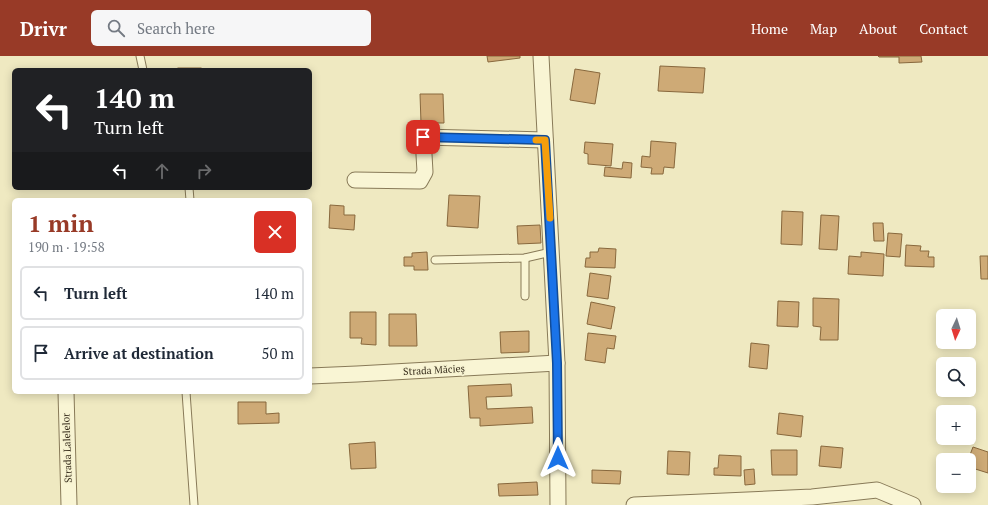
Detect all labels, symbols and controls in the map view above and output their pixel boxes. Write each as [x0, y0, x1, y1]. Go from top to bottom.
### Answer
search box [91, 10, 371, 46]
text: Drivr [20, 16, 67, 41]
icon: search [105, 17, 127, 39]
text: Search here [137, 18, 215, 38]
text: Home [751, 19, 788, 38]
text: Map [810, 19, 837, 38]
text: About [859, 19, 897, 38]
text: Contact [919, 19, 968, 38]
text: 140 m [94, 79, 175, 116]
icon: left [28, 84, 80, 136]
text: Turn left [94, 115, 164, 139]
pin [406, 120, 440, 154]
icon: arrive [412, 126, 434, 148]
icon: left [109, 160, 131, 182]
icon: ahead [151, 160, 173, 182]
icon: right [193, 160, 215, 182]
text: 1 min [28, 207, 94, 239]
button: close [254, 211, 296, 253]
text: 190 m · 19:58 [28, 238, 105, 256]
icon: left [30, 282, 52, 304]
text: Turn left [64, 283, 128, 303]
text: 140 m [253, 283, 294, 303]
north arrow [936, 309, 976, 349]
map controls [936, 309, 976, 493]
icon: arrive [30, 342, 52, 364]
text: Arrive at destination [64, 343, 214, 363]
text: 50 m [261, 343, 294, 363]
button: search [936, 357, 976, 397]
street label: Strada Măcieș [403, 362, 465, 378]
button: + [936, 405, 976, 445]
street label: Strada Lalelelor [59, 413, 75, 483]
position arrow [537, 437, 579, 479]
button: − [936, 453, 976, 493]

